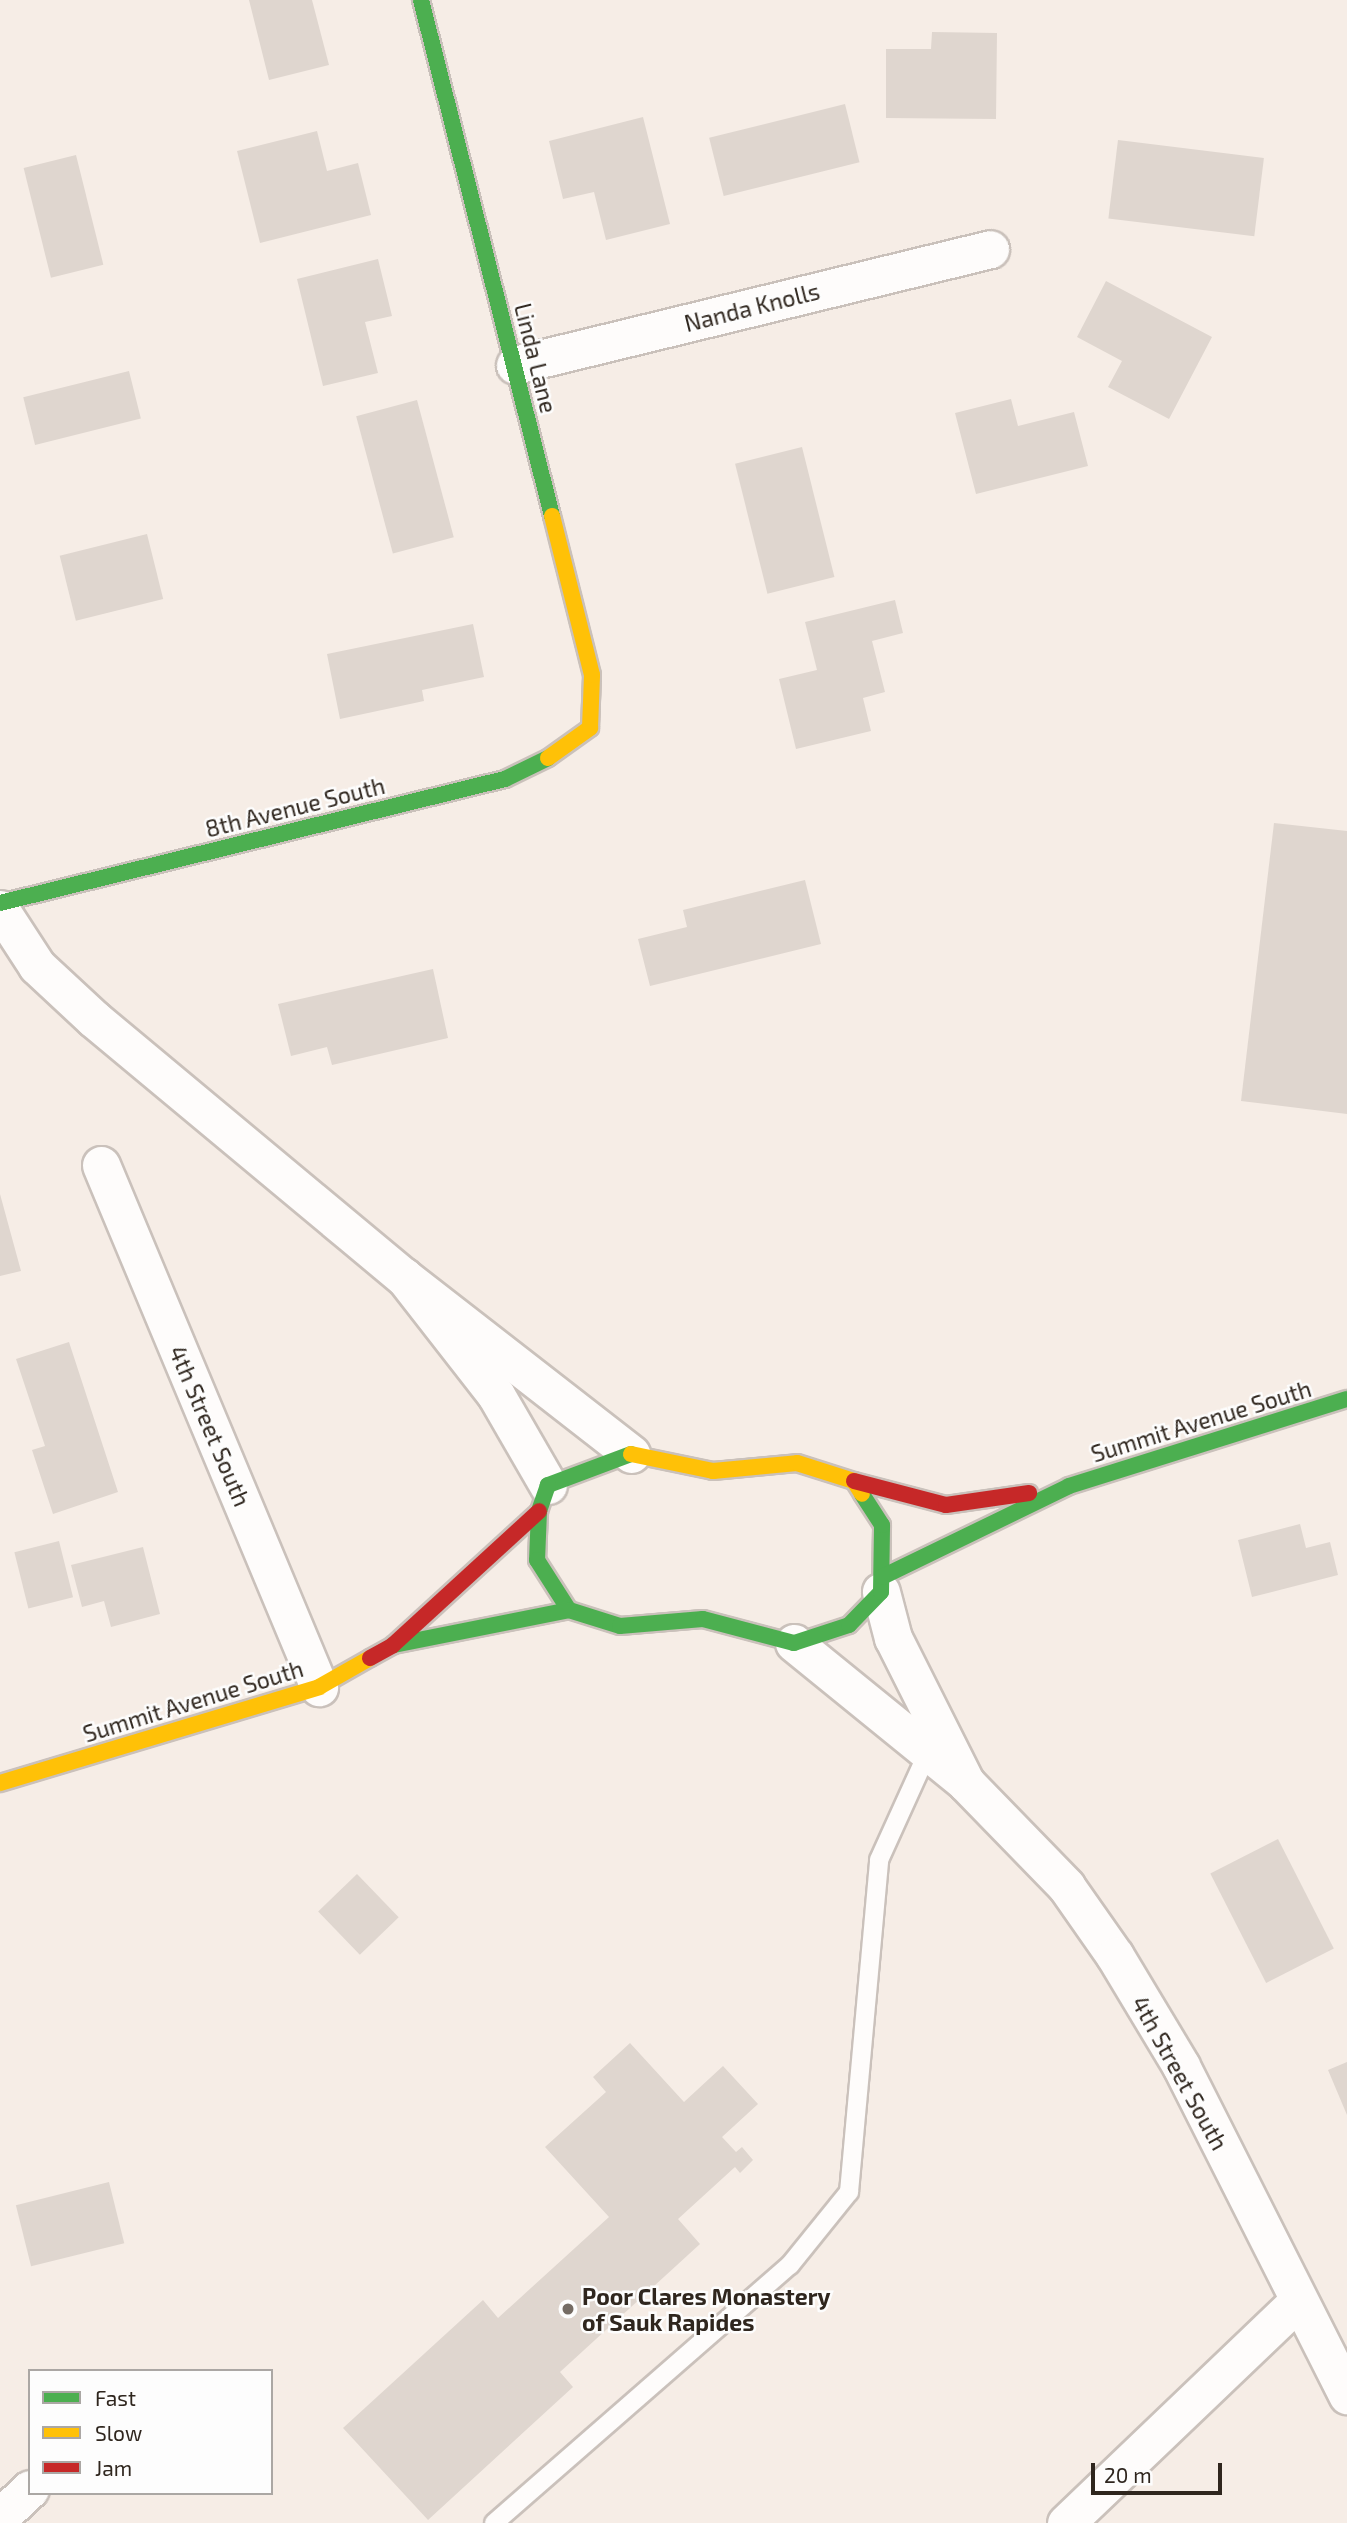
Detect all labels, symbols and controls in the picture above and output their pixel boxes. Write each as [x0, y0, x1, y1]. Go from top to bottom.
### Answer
street label: Nanda Knolls [681, 277, 823, 337]
street label: Linda Lane [509, 300, 563, 416]
street label: 8th Avenue South [202, 771, 388, 843]
street label: 4th Street South [164, 1342, 256, 1510]
street label: Summit Avenue South [1087, 1374, 1315, 1468]
street label: Summit Avenue South [79, 1654, 307, 1748]
street label: 4th Street South [1126, 1991, 1234, 2155]
place label: Poor Clares Monastery of Sauk Rapides [582, 2282, 831, 2336]
marker: Poor Clares Monastery of Sauk Rapides [560, 2301, 576, 2317]
legend [28, 2369, 273, 2495]
text: Fast [95, 2385, 136, 2410]
text: Slow [95, 2420, 142, 2445]
scale bar [1095, 2450, 1226, 2494]
text: Jam [95, 2455, 132, 2480]
text: 20 m [1104, 2462, 1152, 2487]

